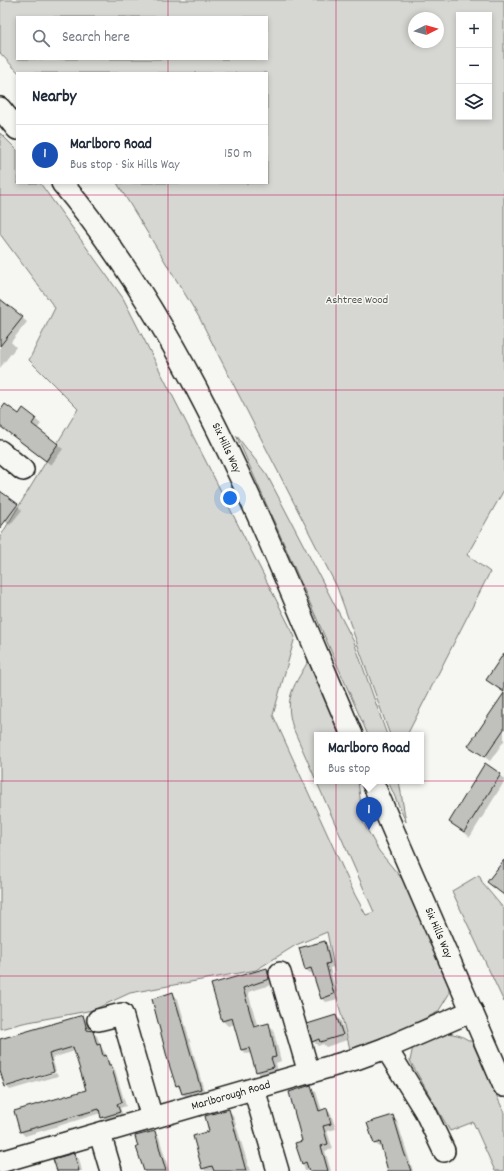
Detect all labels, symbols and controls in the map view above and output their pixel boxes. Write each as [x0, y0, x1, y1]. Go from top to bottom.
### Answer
north arrow [408, 12, 444, 48]
map controls [456, 12, 492, 120]
button: + [456, 12, 492, 48]
search box [16, 16, 268, 60]
icon: search [30, 27, 52, 49]
text: Search here [62, 27, 130, 49]
button: − [456, 48, 492, 84]
button: layers [456, 84, 492, 120]
text: Nearby [32, 86, 76, 110]
text: Marlboro Road [70, 134, 152, 156]
text: 1 [44, 145, 46, 164]
text: 150 m [224, 145, 252, 164]
text: Bus stop · Six Hills Way [70, 156, 180, 175]
park label: Ashtree Wood [326, 292, 388, 309]
street label: Six Hills Way [207, 420, 246, 477]
your location [220, 488, 240, 508]
popup [314, 732, 424, 784]
text: Marlboro Road [328, 738, 410, 760]
text: Bus stop [328, 760, 370, 779]
pin: 1 [356, 797, 382, 830]
street label: Six Hills Way [420, 905, 457, 962]
street label: Marlborough Road [190, 1077, 272, 1115]

